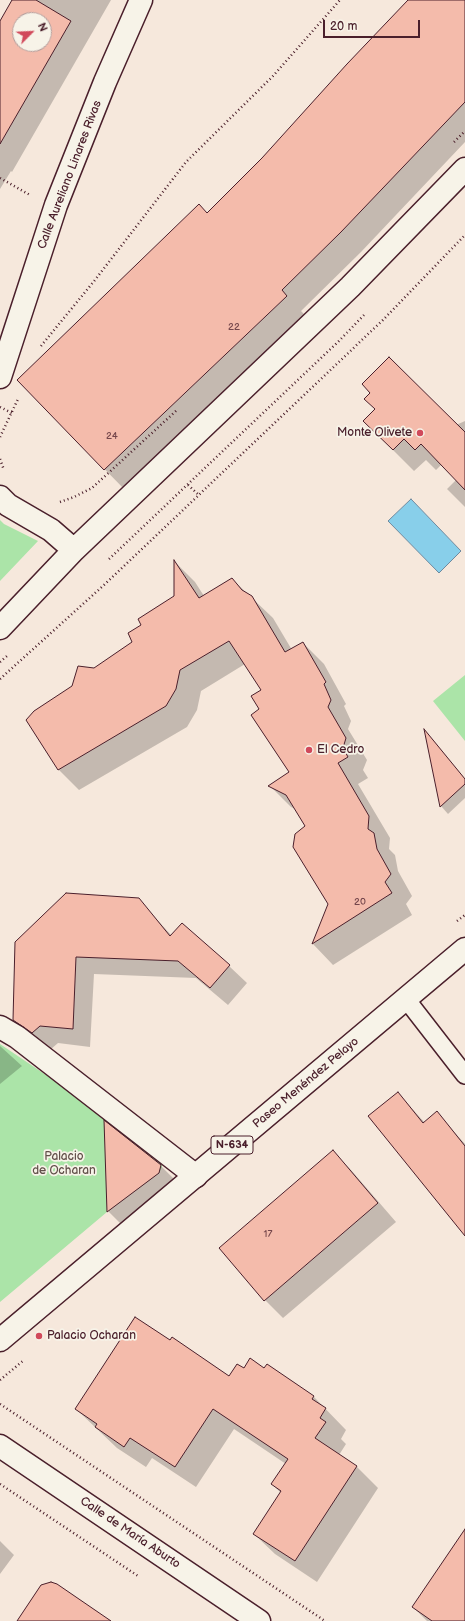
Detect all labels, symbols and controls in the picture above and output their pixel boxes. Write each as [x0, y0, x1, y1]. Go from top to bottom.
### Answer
north arrow [12, 12, 52, 52]
scale bar [325, 12, 422, 38]
text: 20 m [330, 19, 357, 34]
text: N [35, 21, 50, 34]
street label: Calle Aureliano Linares Rivas [35, 99, 105, 251]
house number: 22 [228, 321, 240, 333]
place label: Monte Olivete [337, 426, 412, 440]
marker: Monte Olivete [415, 428, 425, 438]
house number: 24 [106, 430, 118, 442]
place label: El Cedro [317, 743, 364, 757]
marker: El Cedro [304, 745, 314, 755]
house number: 20 [354, 896, 366, 908]
street label: Paseo Menéndez Pelayo [250, 1035, 362, 1131]
road number: N-634 [211, 1136, 253, 1154]
park label: Palacio de Ocharan [32, 1150, 96, 1178]
house number: 17 [264, 1228, 272, 1240]
place label: Palacio Ocharan [47, 1329, 136, 1343]
marker: Palacio Ocharan [34, 1331, 44, 1341]
street label: Calle de María Aburto [77, 1494, 183, 1572]

